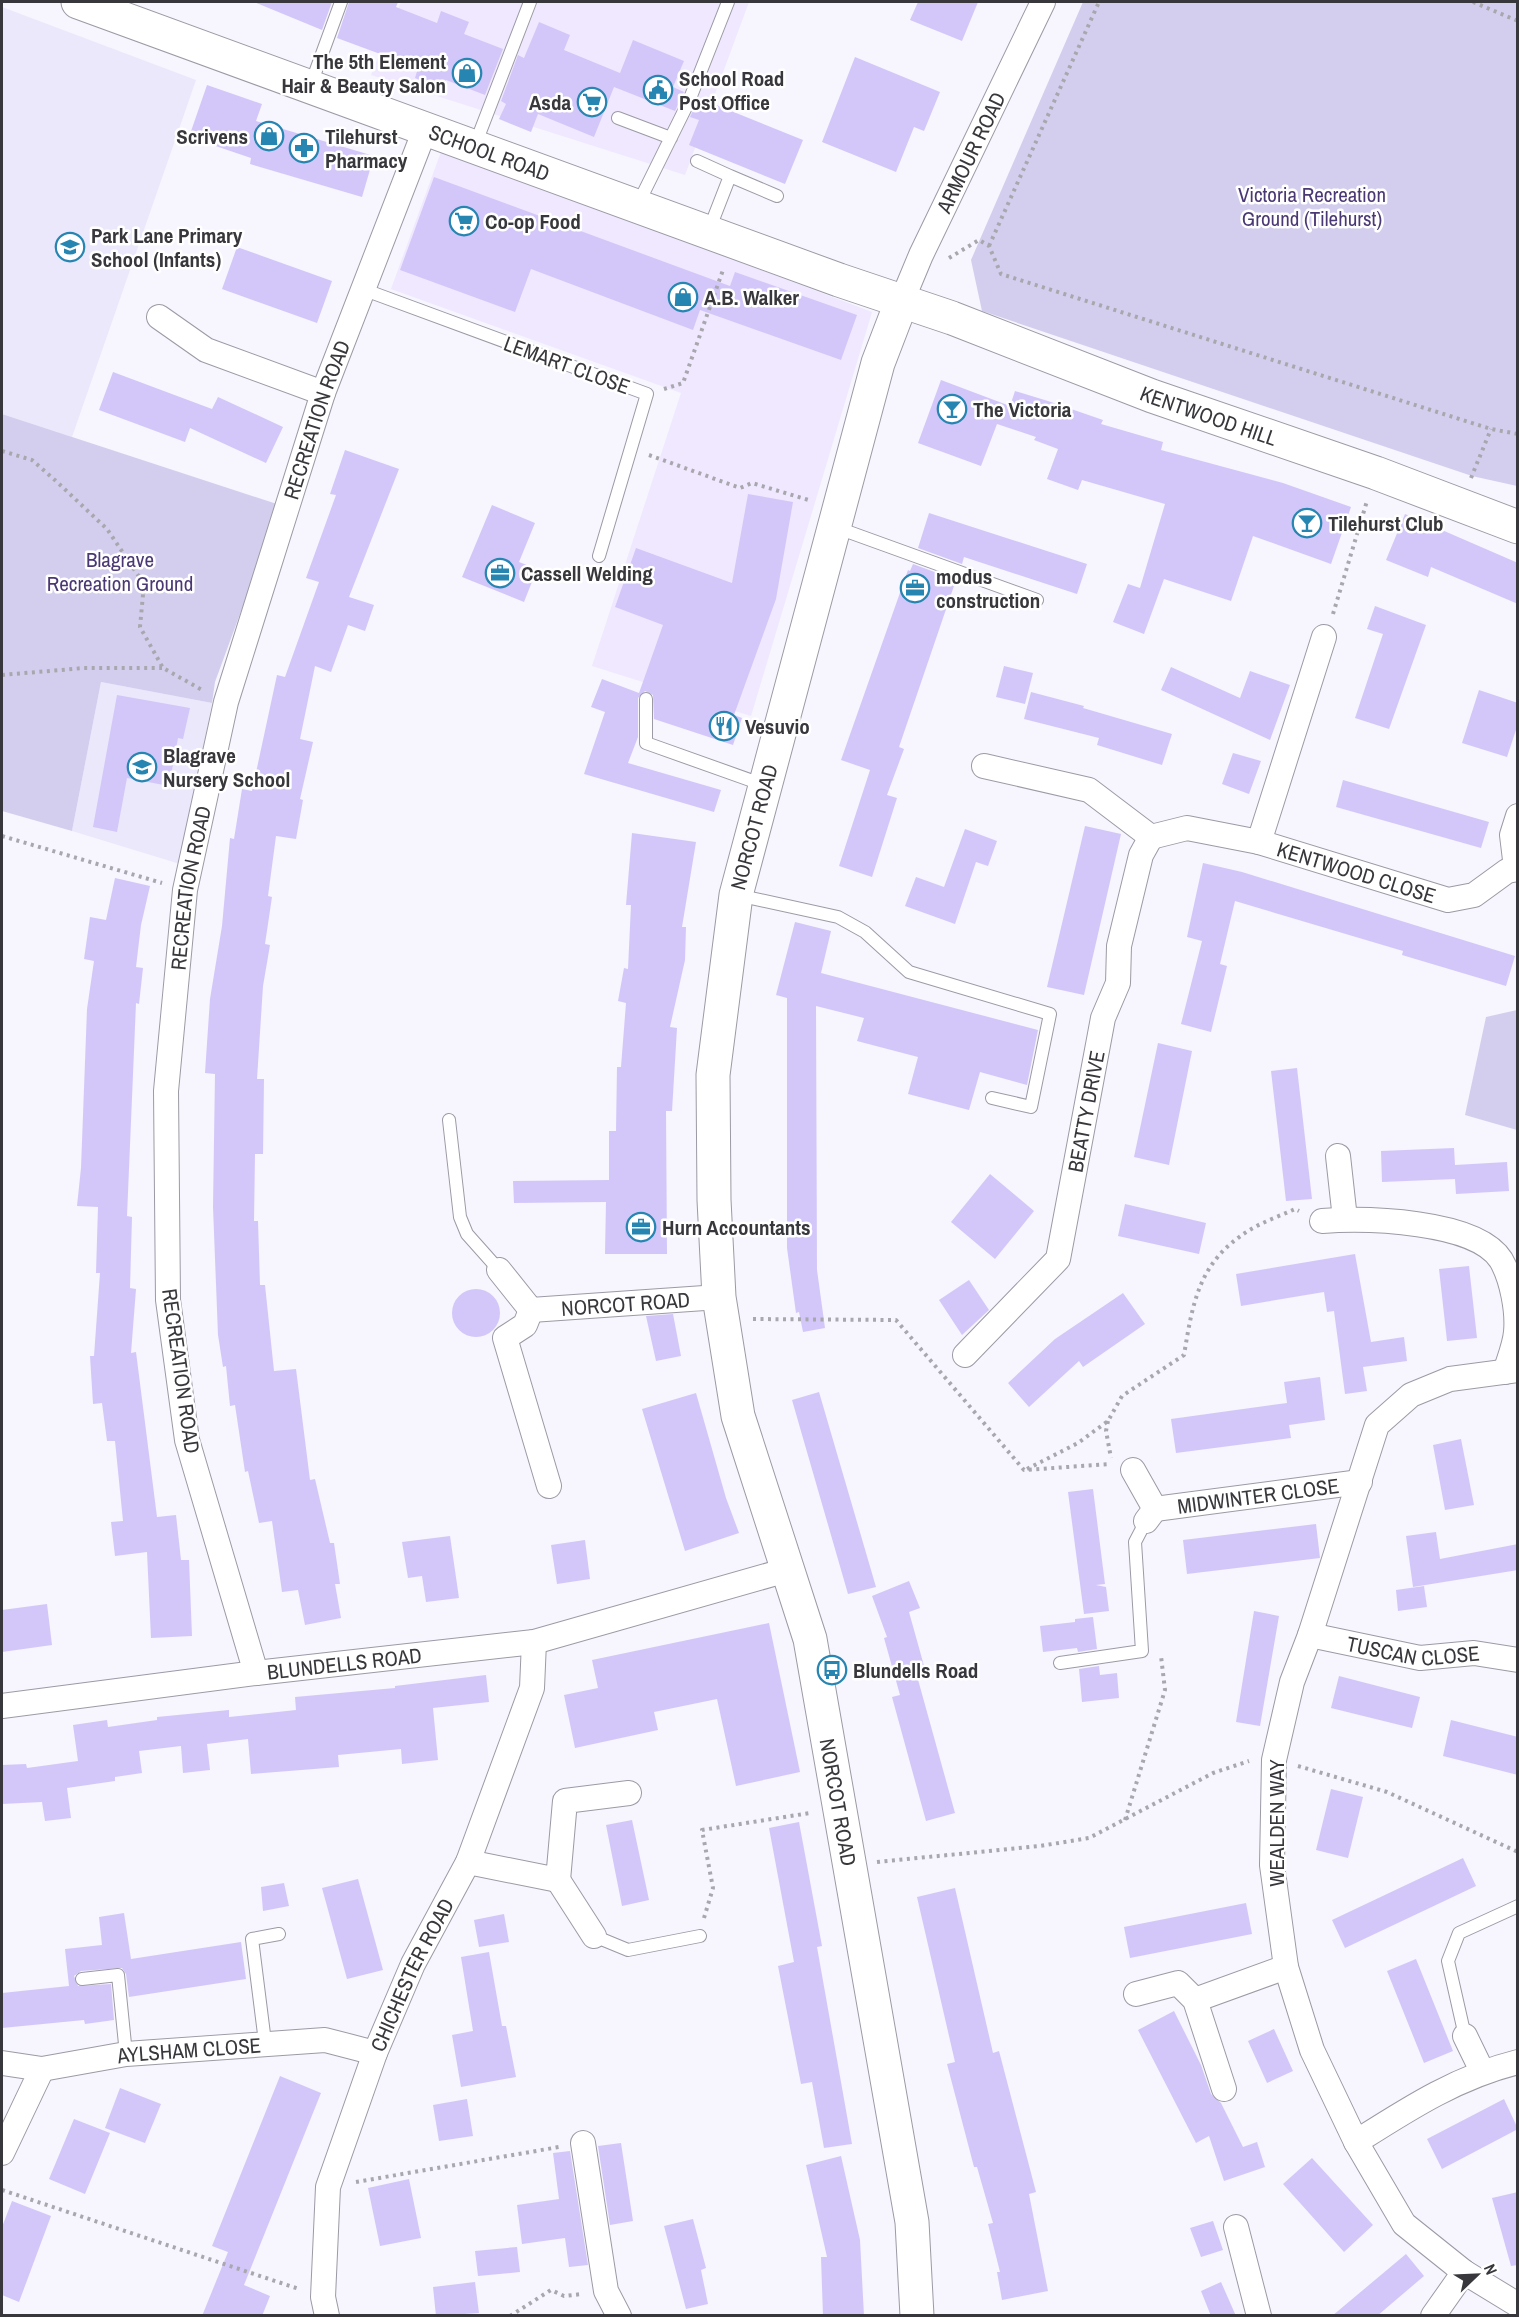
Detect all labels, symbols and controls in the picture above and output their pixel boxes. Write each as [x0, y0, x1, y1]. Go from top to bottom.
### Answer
place label: The 5th Element Hair & Beauty Salon [281, 47, 446, 100]
shop icon: The 5th Element Hair & Beauty Salon [451, 57, 483, 89]
place label: School Road Post Office [679, 64, 784, 117]
public building icon: School Road Post Office [642, 74, 674, 106]
supermarket icon: Asda [576, 86, 608, 118]
street label: ARMOUR ROAD [929, 87, 1012, 219]
place label: Asda [529, 88, 571, 117]
street label: SCHOOL ROAD [425, 117, 554, 188]
shop icon: Scrivens [253, 120, 285, 152]
place label: Scrivens [176, 122, 248, 151]
place label: Tilehurst Pharmacy [325, 122, 408, 175]
pharmacy icon: Tilehurst Pharmacy [288, 132, 320, 164]
park label: Victoria Recreation Ground (Tilehurst) [1238, 180, 1386, 233]
supermarket icon: Co-op Food [448, 205, 480, 237]
place label: Co-op Food [485, 207, 581, 236]
place label: Park Lane Primary School (Infants) [91, 221, 243, 274]
school or university icon: Park Lane Primary School (Infants) [54, 231, 86, 263]
shop icon: A.B. Walker [667, 281, 699, 313]
place label: A.B. Walker [704, 283, 799, 312]
street label: LEMART CLOSE [500, 329, 634, 401]
street label: RECREATION ROAD [276, 336, 357, 503]
street label: KENTWOOD HILL [1136, 378, 1281, 453]
bar icon: The Victoria [936, 393, 968, 425]
place label: The Victoria [973, 395, 1072, 424]
bar icon: Tilehurst Club [1291, 507, 1323, 539]
place label: Tilehurst Club [1328, 509, 1443, 538]
park label: Blagrave Recreation Ground [47, 545, 193, 598]
office icon: Cassell Welding [484, 557, 516, 589]
place label: Cassell Welding [521, 559, 653, 588]
place label: modus construction [936, 562, 1040, 615]
office icon: modus construction [899, 572, 931, 604]
restaurant icon: Vesuvio [708, 710, 740, 742]
place label: Vesuvio [745, 712, 810, 741]
place label: Blagrave Nursery School [163, 741, 290, 794]
school or university icon: Blagrave Nursery School [126, 751, 158, 783]
street label: NORCOT ROAD [723, 761, 785, 893]
street label: RECREATION ROAD [163, 803, 217, 971]
street label: KENTWOOD CLOSE [1274, 834, 1440, 910]
street label: BEATTY DRIVE [1060, 1048, 1111, 1174]
office icon: Hurn Accountants [625, 1211, 657, 1243]
place label: Hurn Accountants [662, 1213, 811, 1242]
street label: NORCOT ROAD [560, 1285, 691, 1322]
street label: RECREATION ROAD [155, 1287, 207, 1455]
street label: MIDWINTER CLOSE [1176, 1470, 1341, 1520]
street label: TUSCAN CLOSE [1344, 1629, 1481, 1672]
street label: BLUNDELLS ROAD [266, 1640, 423, 1686]
bus stop icon: Blundells Road [816, 1654, 848, 1686]
place label: Blundells Road [853, 1656, 978, 1685]
street label: NORCOT ROAD [813, 1736, 864, 1868]
street label: WEALDEN WAY [1262, 1759, 1291, 1887]
street label: CHICHESTER ROAD [363, 1893, 460, 2056]
street label: AYLSHAM CLOSE [114, 2030, 262, 2070]
north arrow [1447, 2245, 1507, 2305]
text: N [1479, 2260, 1503, 2278]

